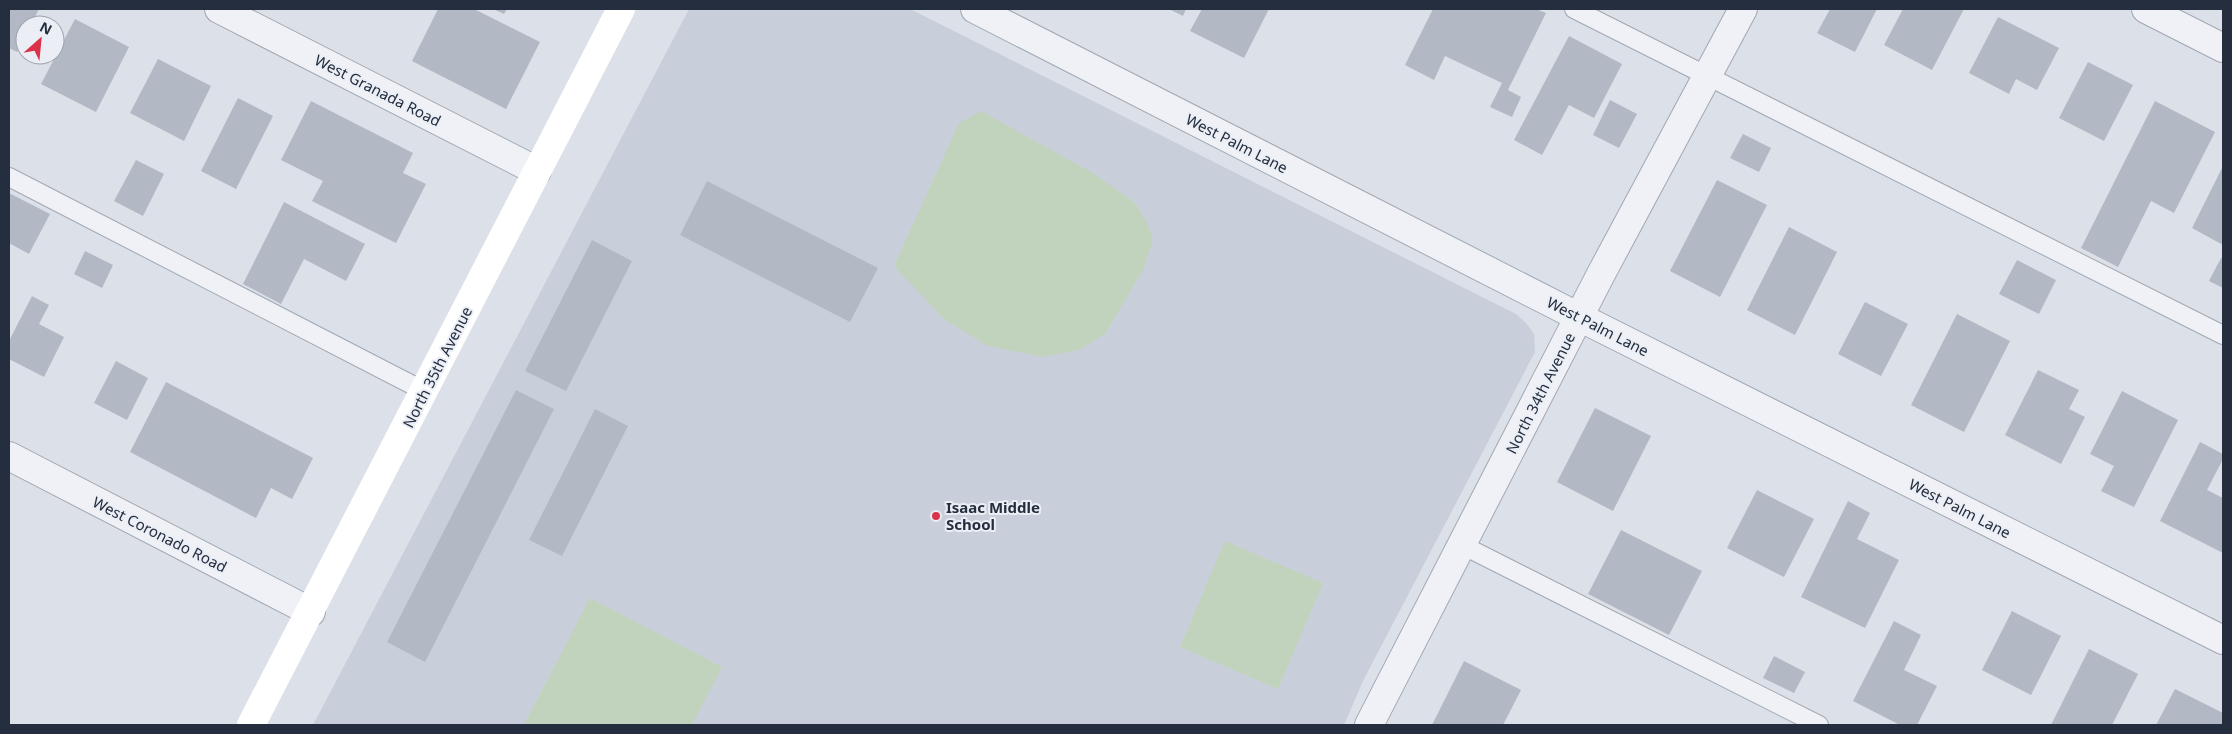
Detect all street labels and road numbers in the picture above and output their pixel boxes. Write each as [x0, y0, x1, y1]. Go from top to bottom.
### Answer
street label: West Granada Road [311, 50, 445, 130]
street label: West Palm Lane [1183, 109, 1291, 177]
street label: West Palm Lane [1544, 292, 1652, 360]
street label: North 35th Avenue [398, 303, 476, 431]
street label: North 34th Avenue [1501, 329, 1579, 457]
street label: West Palm Lane [1906, 474, 2014, 542]
street label: West Coronado Road [89, 491, 231, 577]

